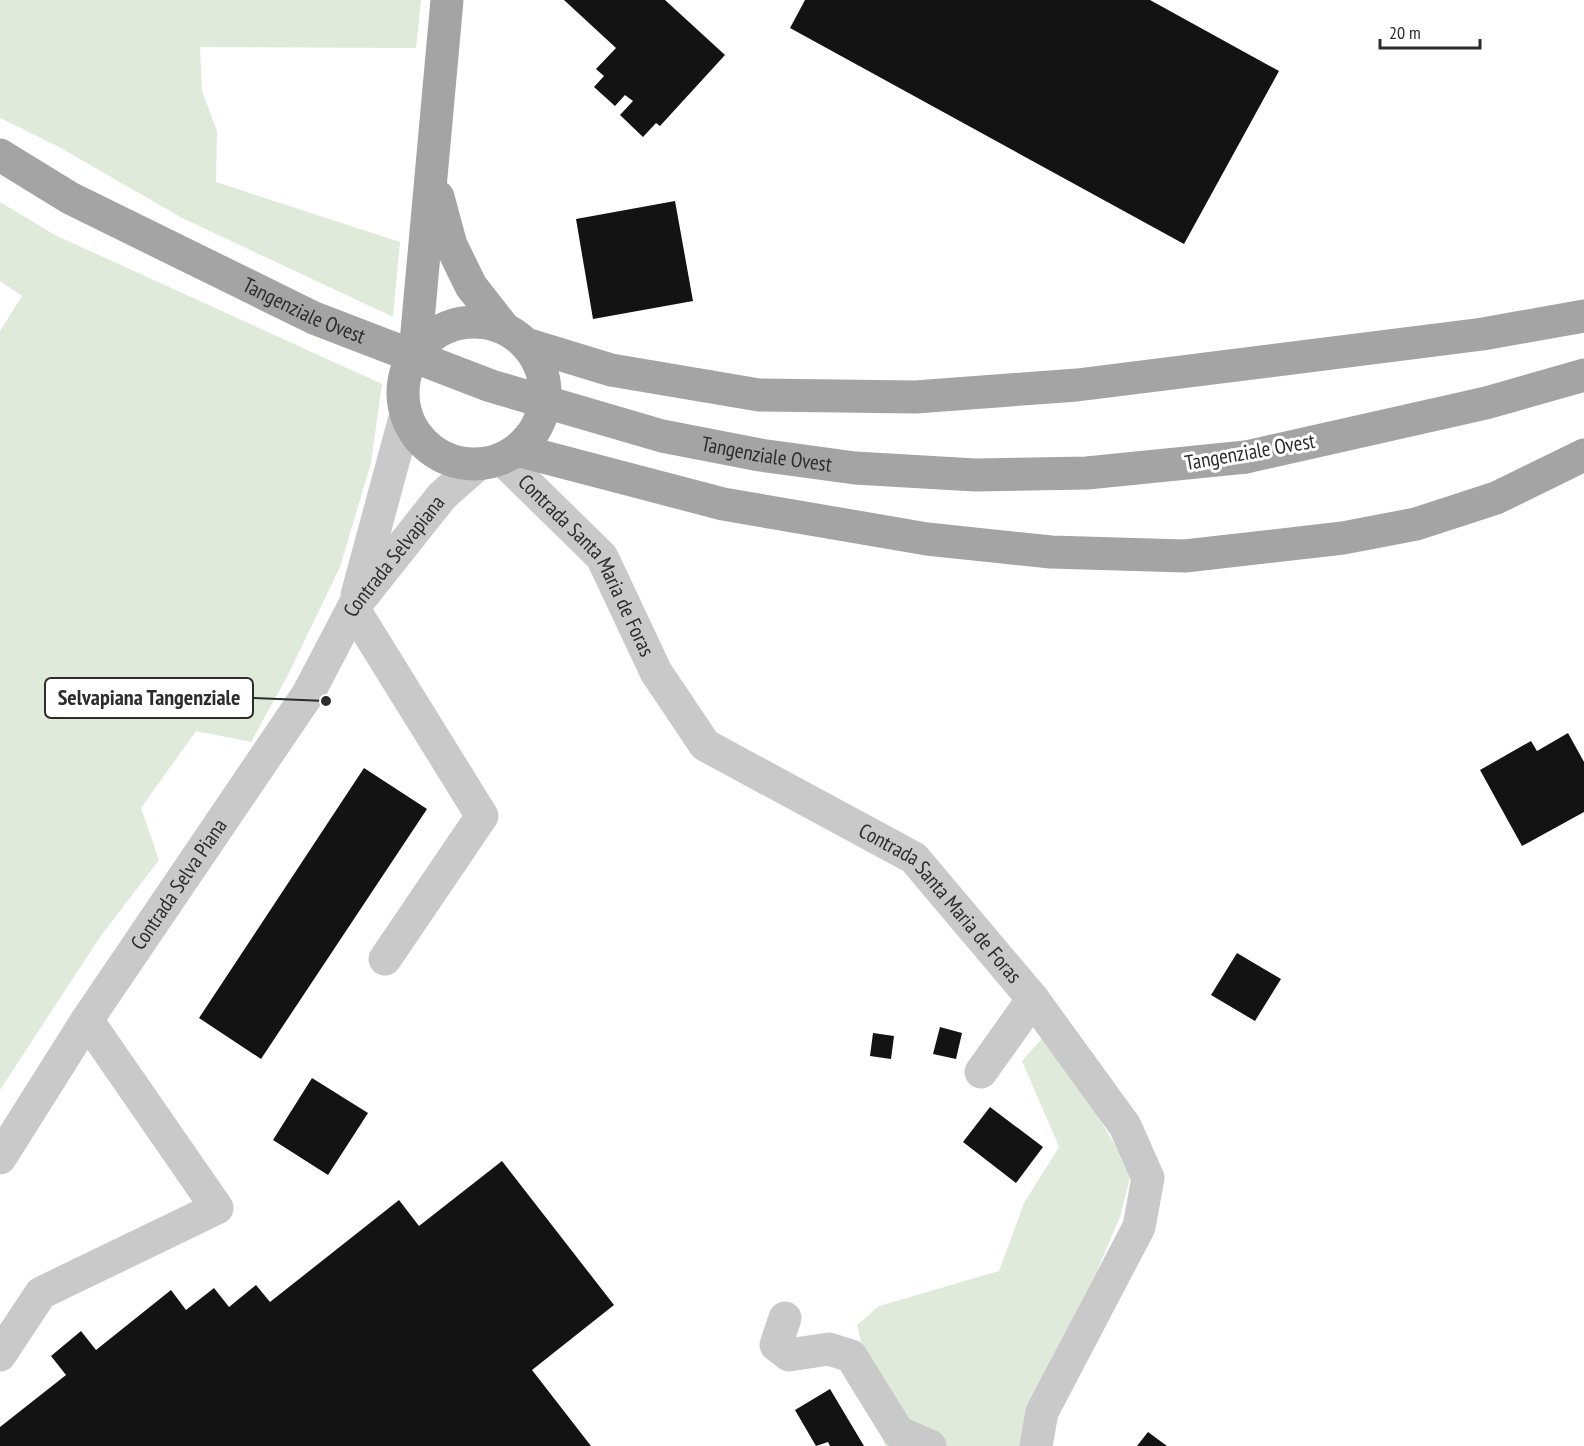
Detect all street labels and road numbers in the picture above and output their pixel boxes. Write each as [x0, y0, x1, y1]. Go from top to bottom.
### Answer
street label: Tangenziale Ovest [238, 271, 370, 350]
street label: Tangenziale Ovest [1183, 427, 1317, 476]
street label: Tangenziale Ovest [699, 430, 834, 478]
street label: Contrada Santa Maria de Foras [513, 468, 661, 661]
street label: Contrada Selvapiana [337, 490, 450, 621]
street label: Contrada Selva Piana [124, 813, 233, 955]
street label: Contrada Santa Maria de Foras [854, 817, 1028, 989]

